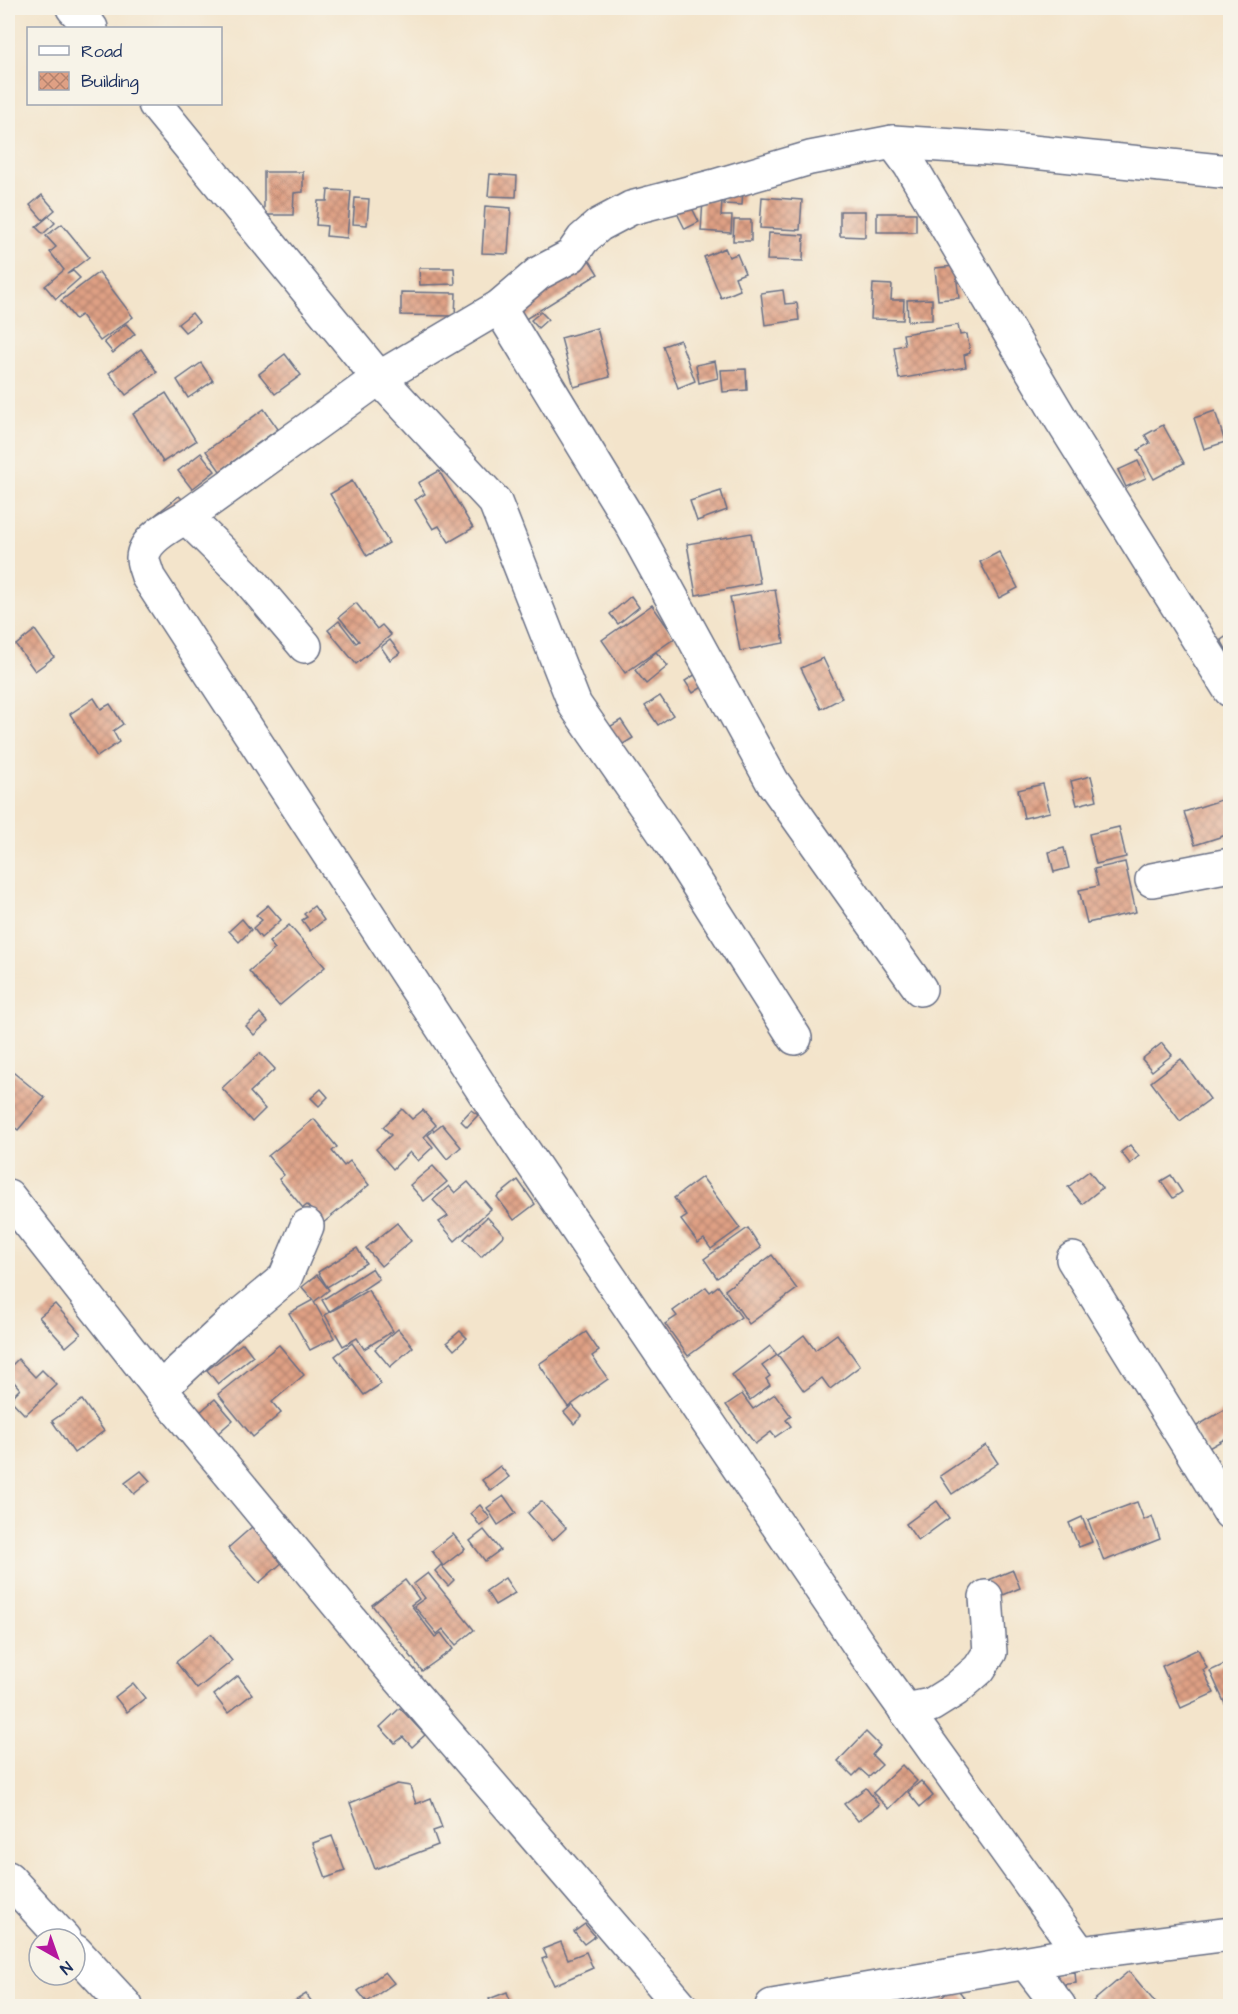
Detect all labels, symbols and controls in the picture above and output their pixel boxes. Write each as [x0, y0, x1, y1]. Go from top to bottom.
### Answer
legend [27, 27, 222, 105]
text: Road [81, 39, 122, 64]
text: Building [81, 69, 139, 95]
north arrow [27, 1927, 87, 1987]
text: N [55, 1956, 77, 1979]

